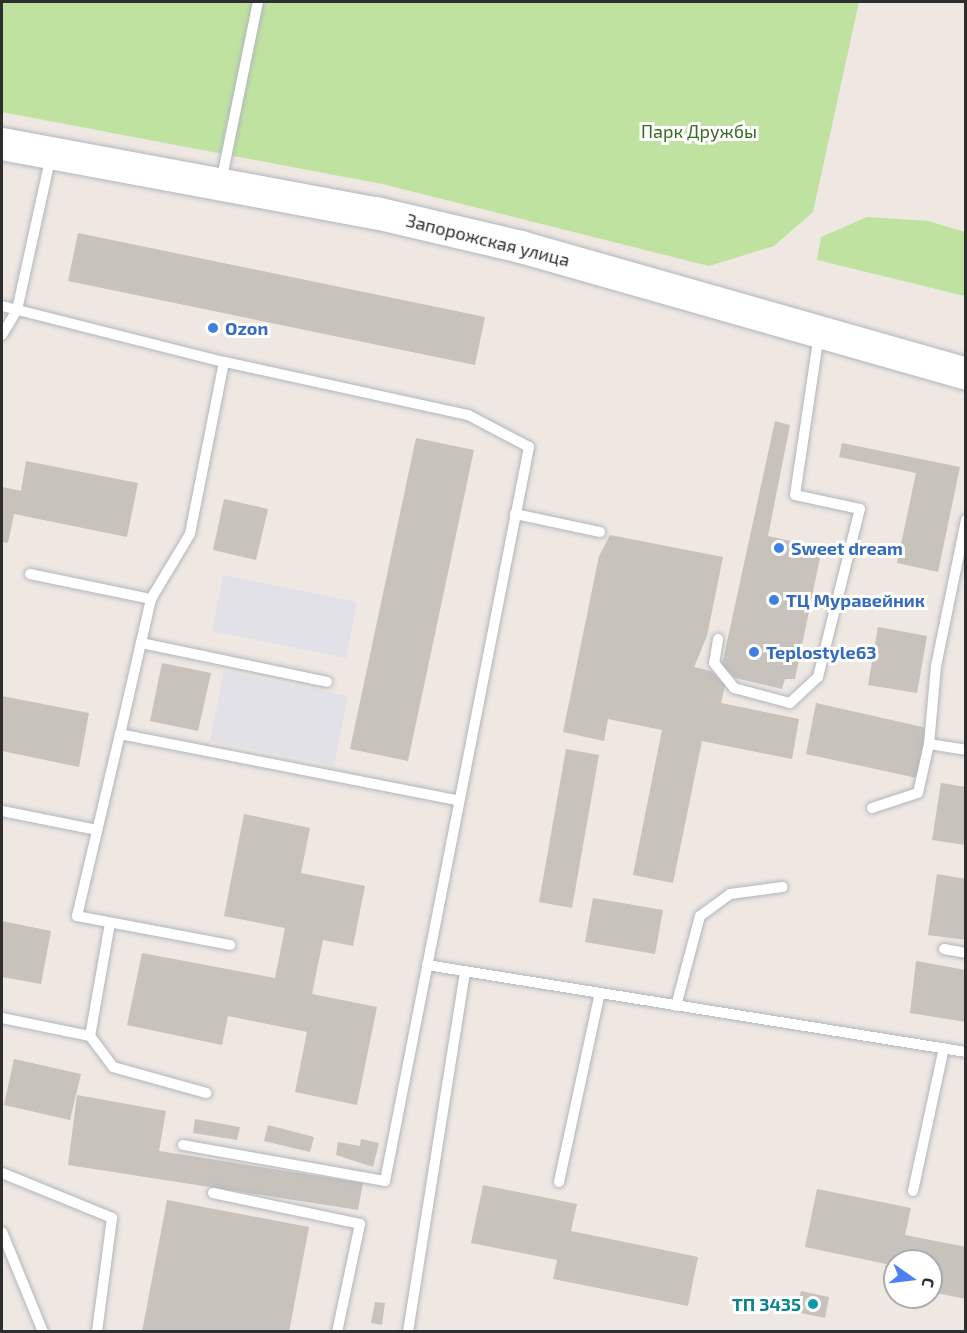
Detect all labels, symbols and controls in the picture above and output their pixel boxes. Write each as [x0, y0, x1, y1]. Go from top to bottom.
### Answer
park label: Парк Дружбы [641, 120, 757, 142]
street label: Запорожская улица [404, 209, 572, 271]
place label: Ozon [225, 317, 268, 339]
marker: Ozon [206, 321, 220, 335]
place label: Sweet dream [791, 537, 903, 559]
marker: Sweet dream [772, 541, 786, 555]
place label: ТЦ Муравейник [786, 589, 925, 611]
marker: ТЦ Муравейник [767, 593, 781, 607]
place label: Teplostyle63 [766, 641, 877, 663]
marker: Teplostyle63 [747, 645, 761, 659]
north arrow [883, 1249, 943, 1309]
text: С [919, 1276, 939, 1290]
place label: ТП 3435 [732, 1293, 801, 1315]
marker: ТП 3435 [806, 1297, 820, 1311]

